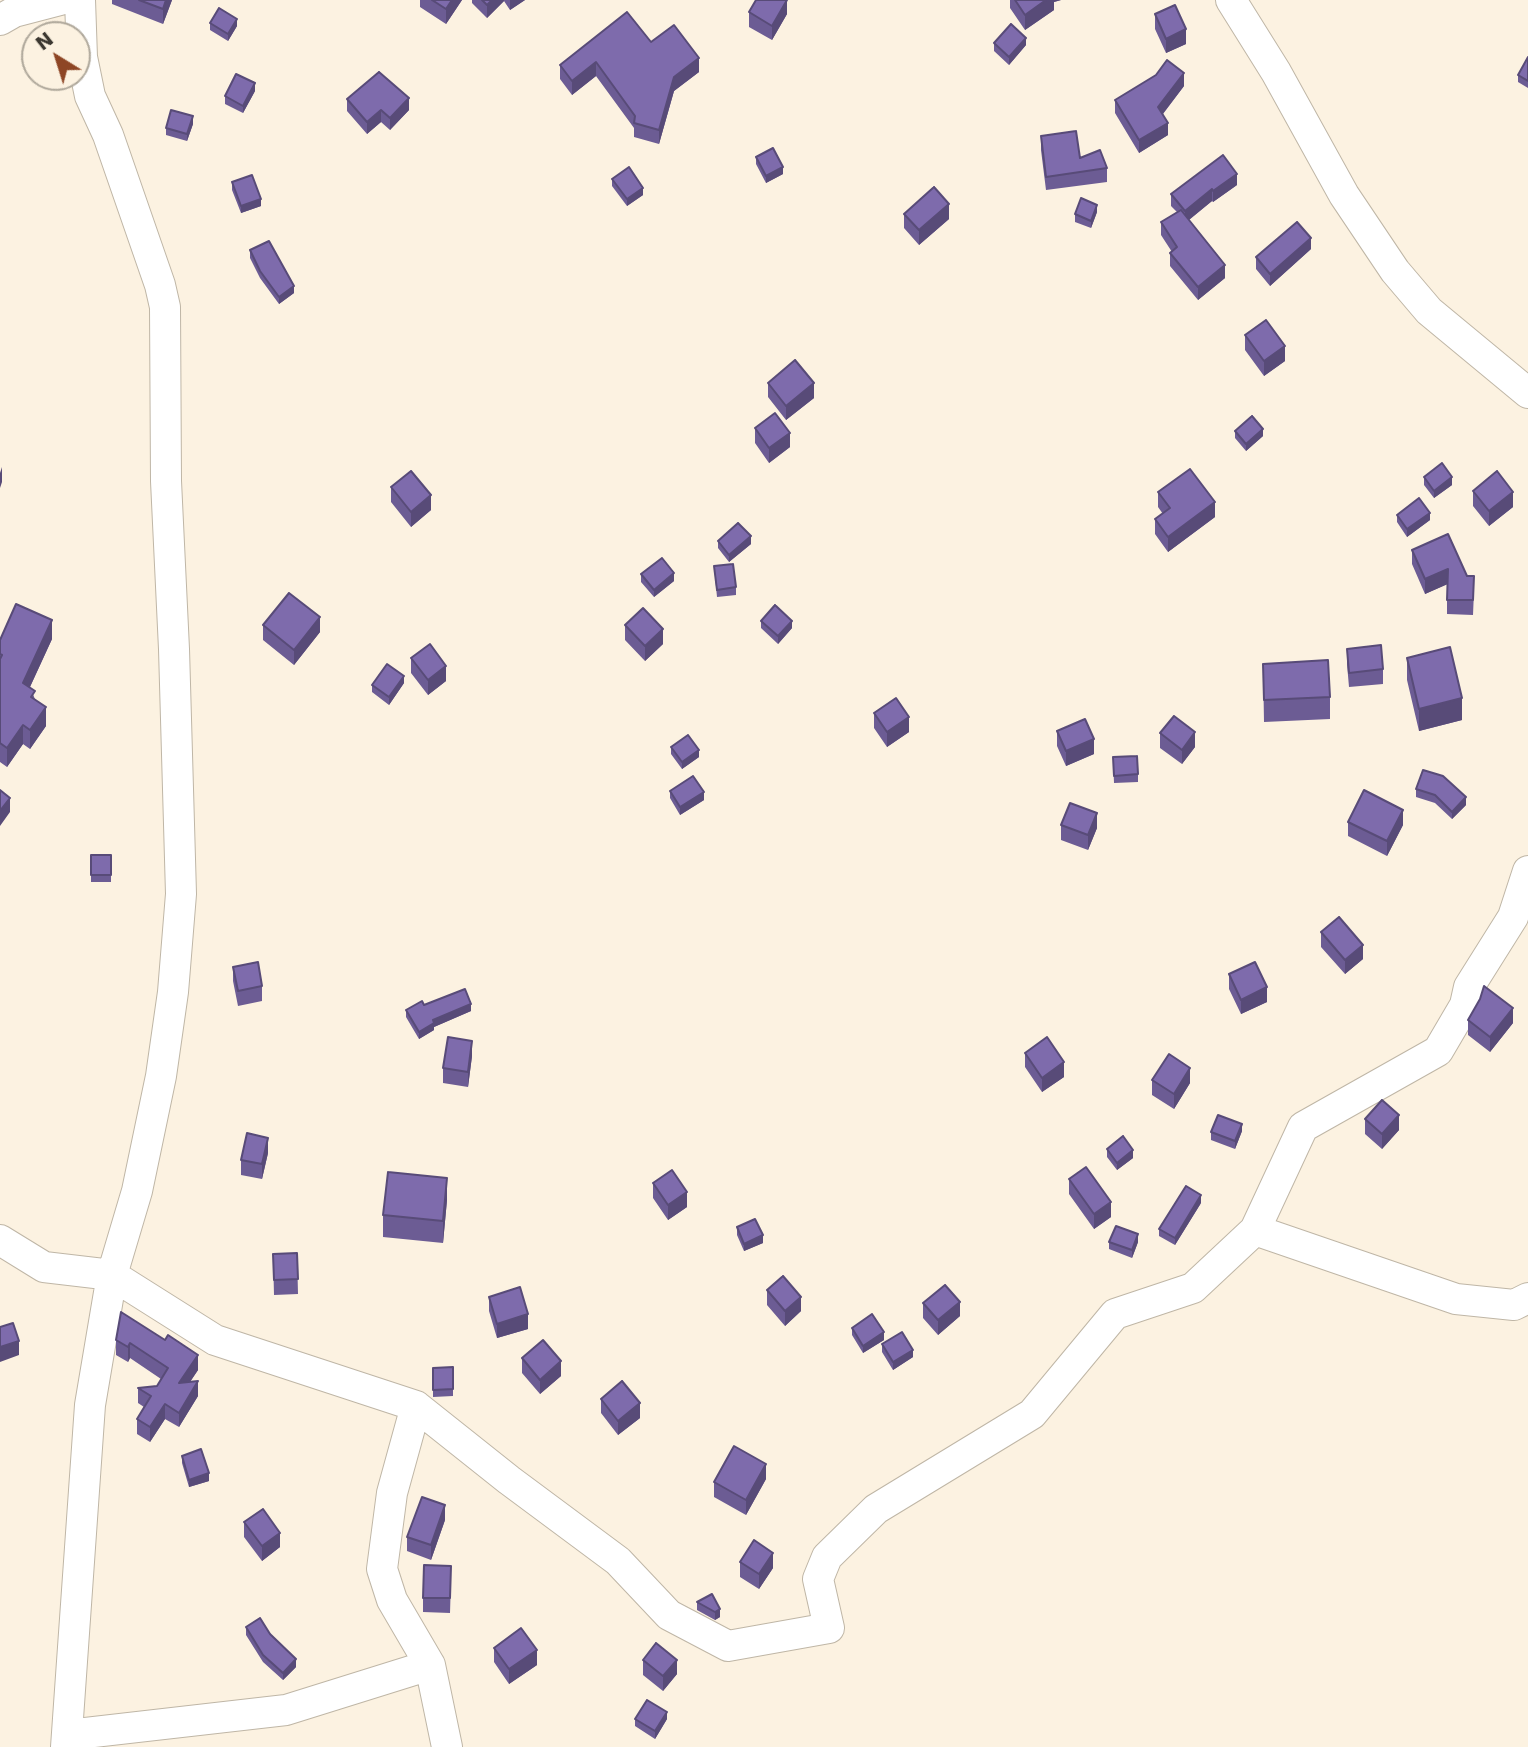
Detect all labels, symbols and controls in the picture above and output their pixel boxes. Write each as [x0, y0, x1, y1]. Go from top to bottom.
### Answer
north arrow [21, 21, 91, 91]
text: N [31, 27, 57, 55]

